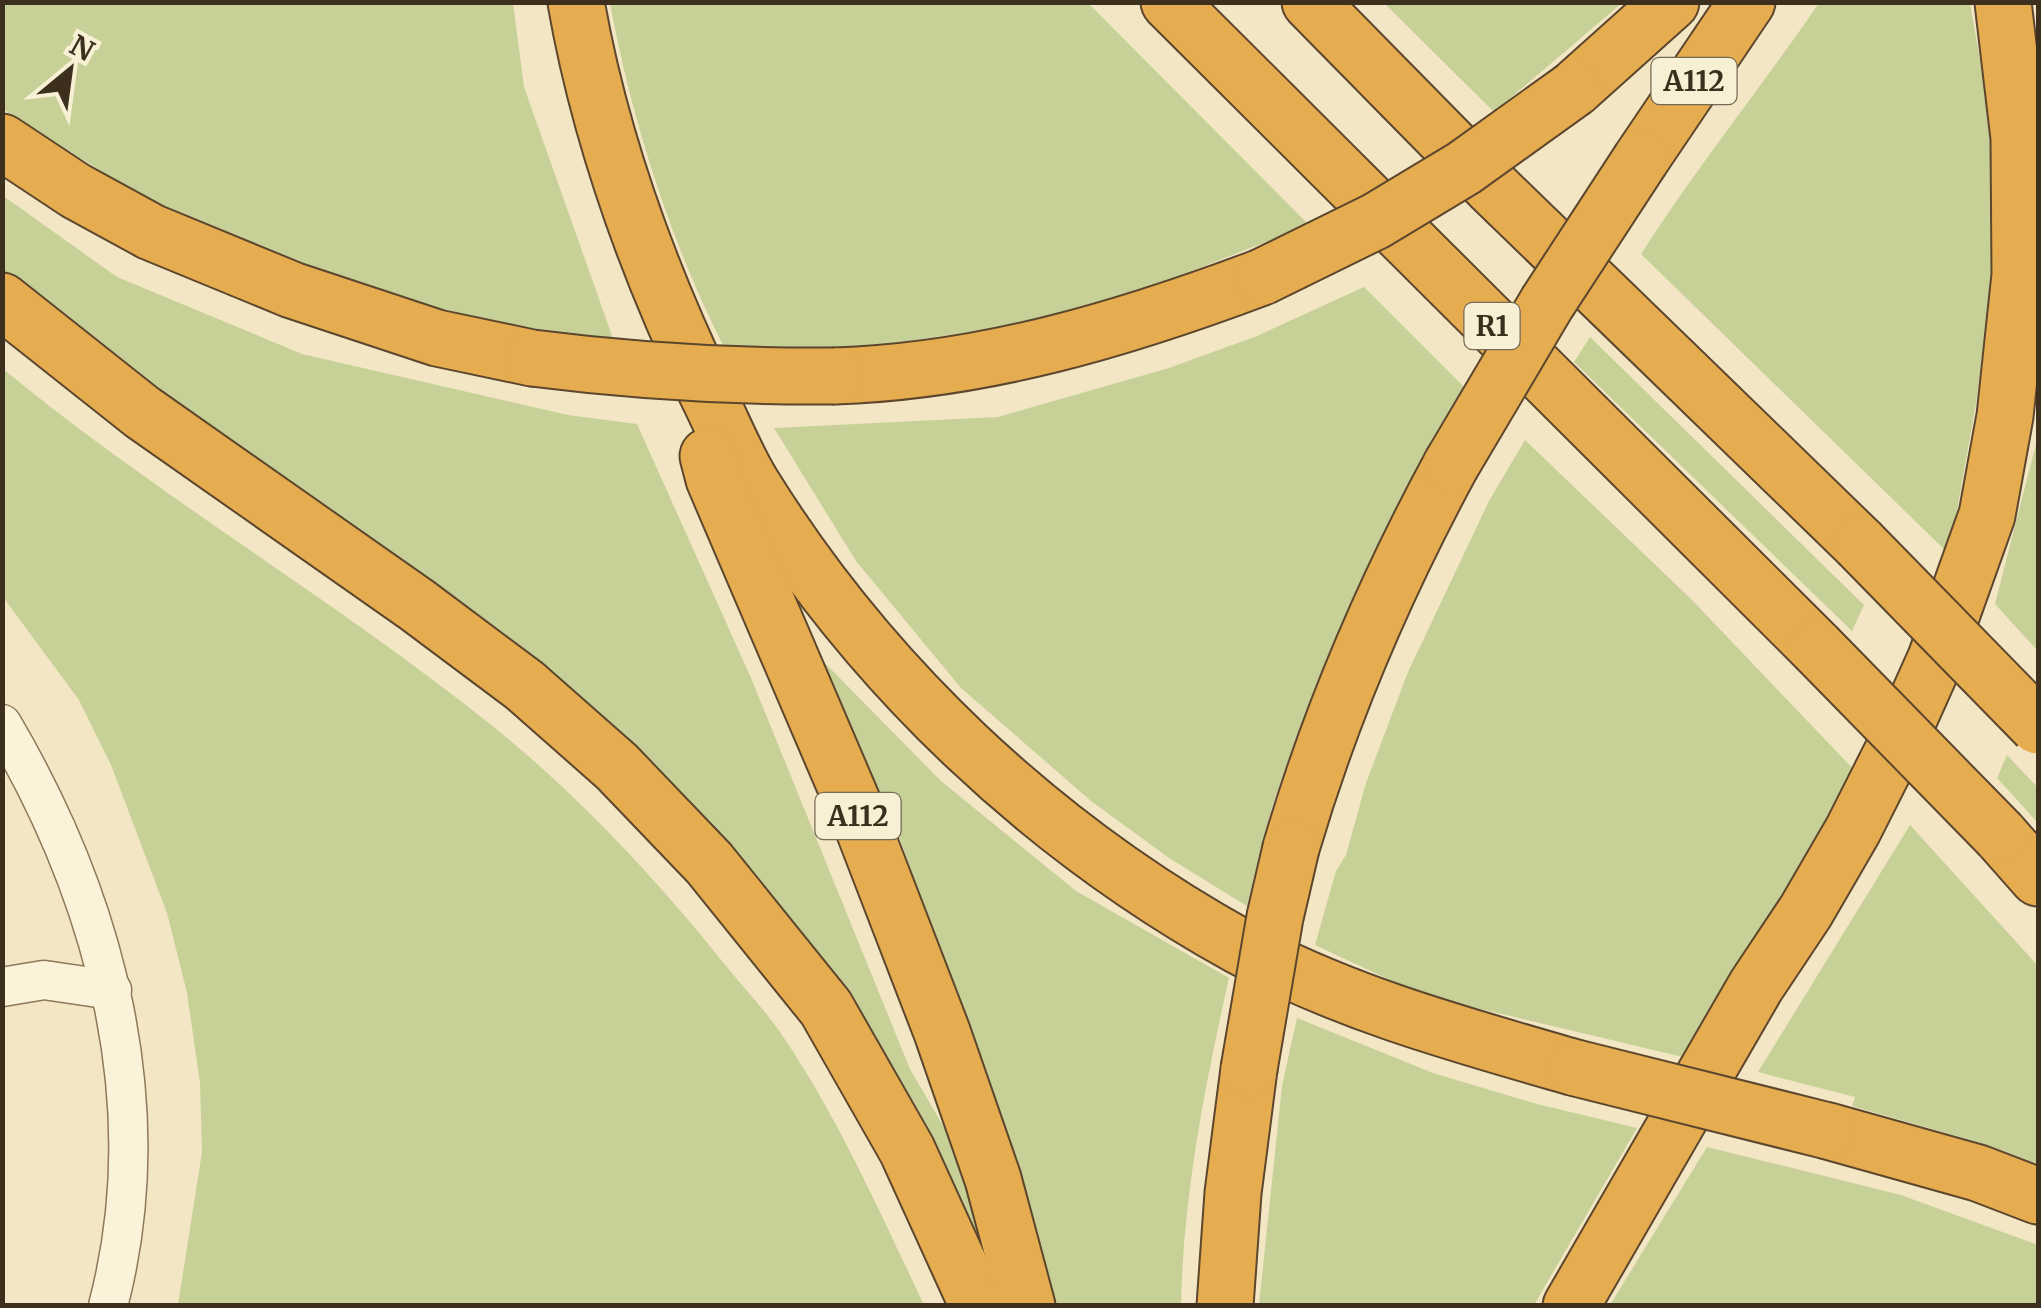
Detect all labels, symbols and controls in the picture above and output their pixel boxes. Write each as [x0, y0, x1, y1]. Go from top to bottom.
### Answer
north arrow [20, 20, 120, 120]
text: N [64, 27, 101, 69]
road number: A112 [1652, 58, 1736, 104]
road number: R1 [1464, 303, 1520, 349]
road number: A112 [816, 793, 900, 839]

